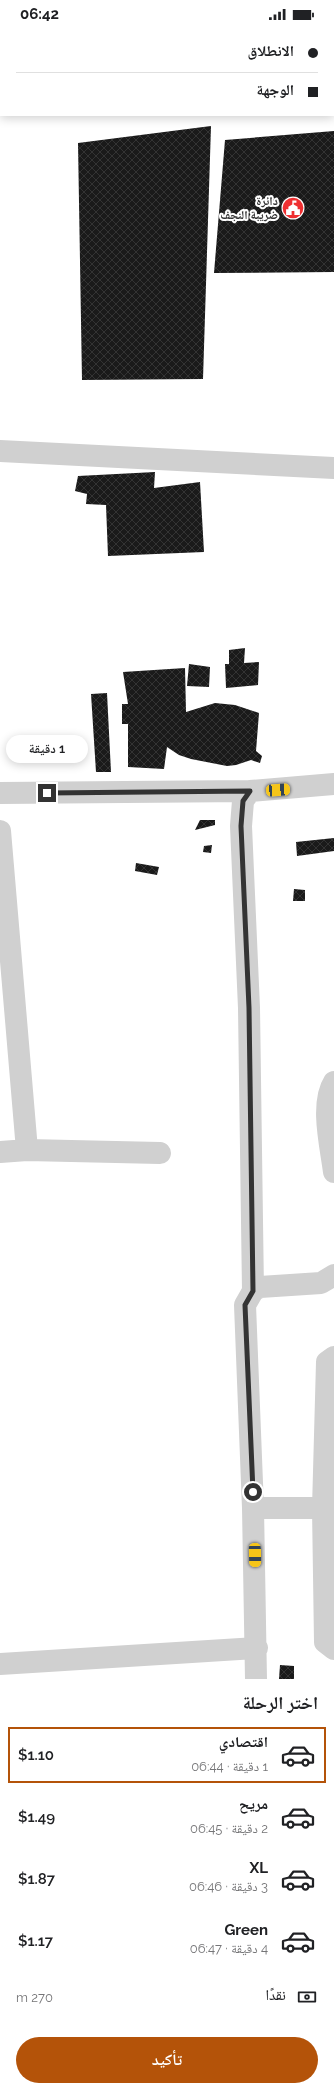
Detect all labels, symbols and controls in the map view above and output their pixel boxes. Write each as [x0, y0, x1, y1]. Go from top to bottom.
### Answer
text: 06:42 [20, 5, 59, 23]
text: الانطلاق [248, 42, 294, 60]
text: الوجهة [256, 81, 294, 99]
place label: دائرة ضريبة النجف [220, 194, 278, 222]
public building icon: دائرة ضريبة النجف [280, 195, 306, 221]
callout: 1 دقيقة [6, 735, 88, 763]
text: 1 دقيقة [29, 741, 65, 756]
car [266, 783, 290, 797]
route end [38, 784, 56, 802]
route start [244, 1483, 262, 1501]
car [249, 1543, 261, 1567]
text: اختر الرحلة [243, 1692, 318, 1713]
text: اقتصادي [219, 1733, 268, 1751]
icon: car [280, 1737, 316, 1773]
text: $1.10 [18, 1746, 54, 1764]
text: 1 دقيقة · 06:44 [191, 1759, 268, 1774]
text: مريح [239, 1795, 268, 1813]
icon: car [280, 1799, 316, 1835]
text: $1.49 [18, 1808, 55, 1826]
text: 2 دقيقة · 06:45 [190, 1821, 268, 1836]
text: XL [250, 1859, 268, 1877]
icon: car [280, 1861, 316, 1897]
text: $1.87 [18, 1870, 55, 1888]
text: 3 دقيقة · 06:46 [189, 1879, 268, 1894]
text: Green [224, 1921, 268, 1939]
icon: car [280, 1923, 316, 1959]
text: $1.17 [18, 1932, 53, 1950]
text: 4 دقيقة · 06:47 [190, 1941, 268, 1956]
text: نقدًا [265, 1986, 286, 2004]
icon: cash [296, 1986, 318, 2008]
text: 270 m [16, 1990, 53, 2005]
button: تأكيد [16, 2037, 318, 2083]

